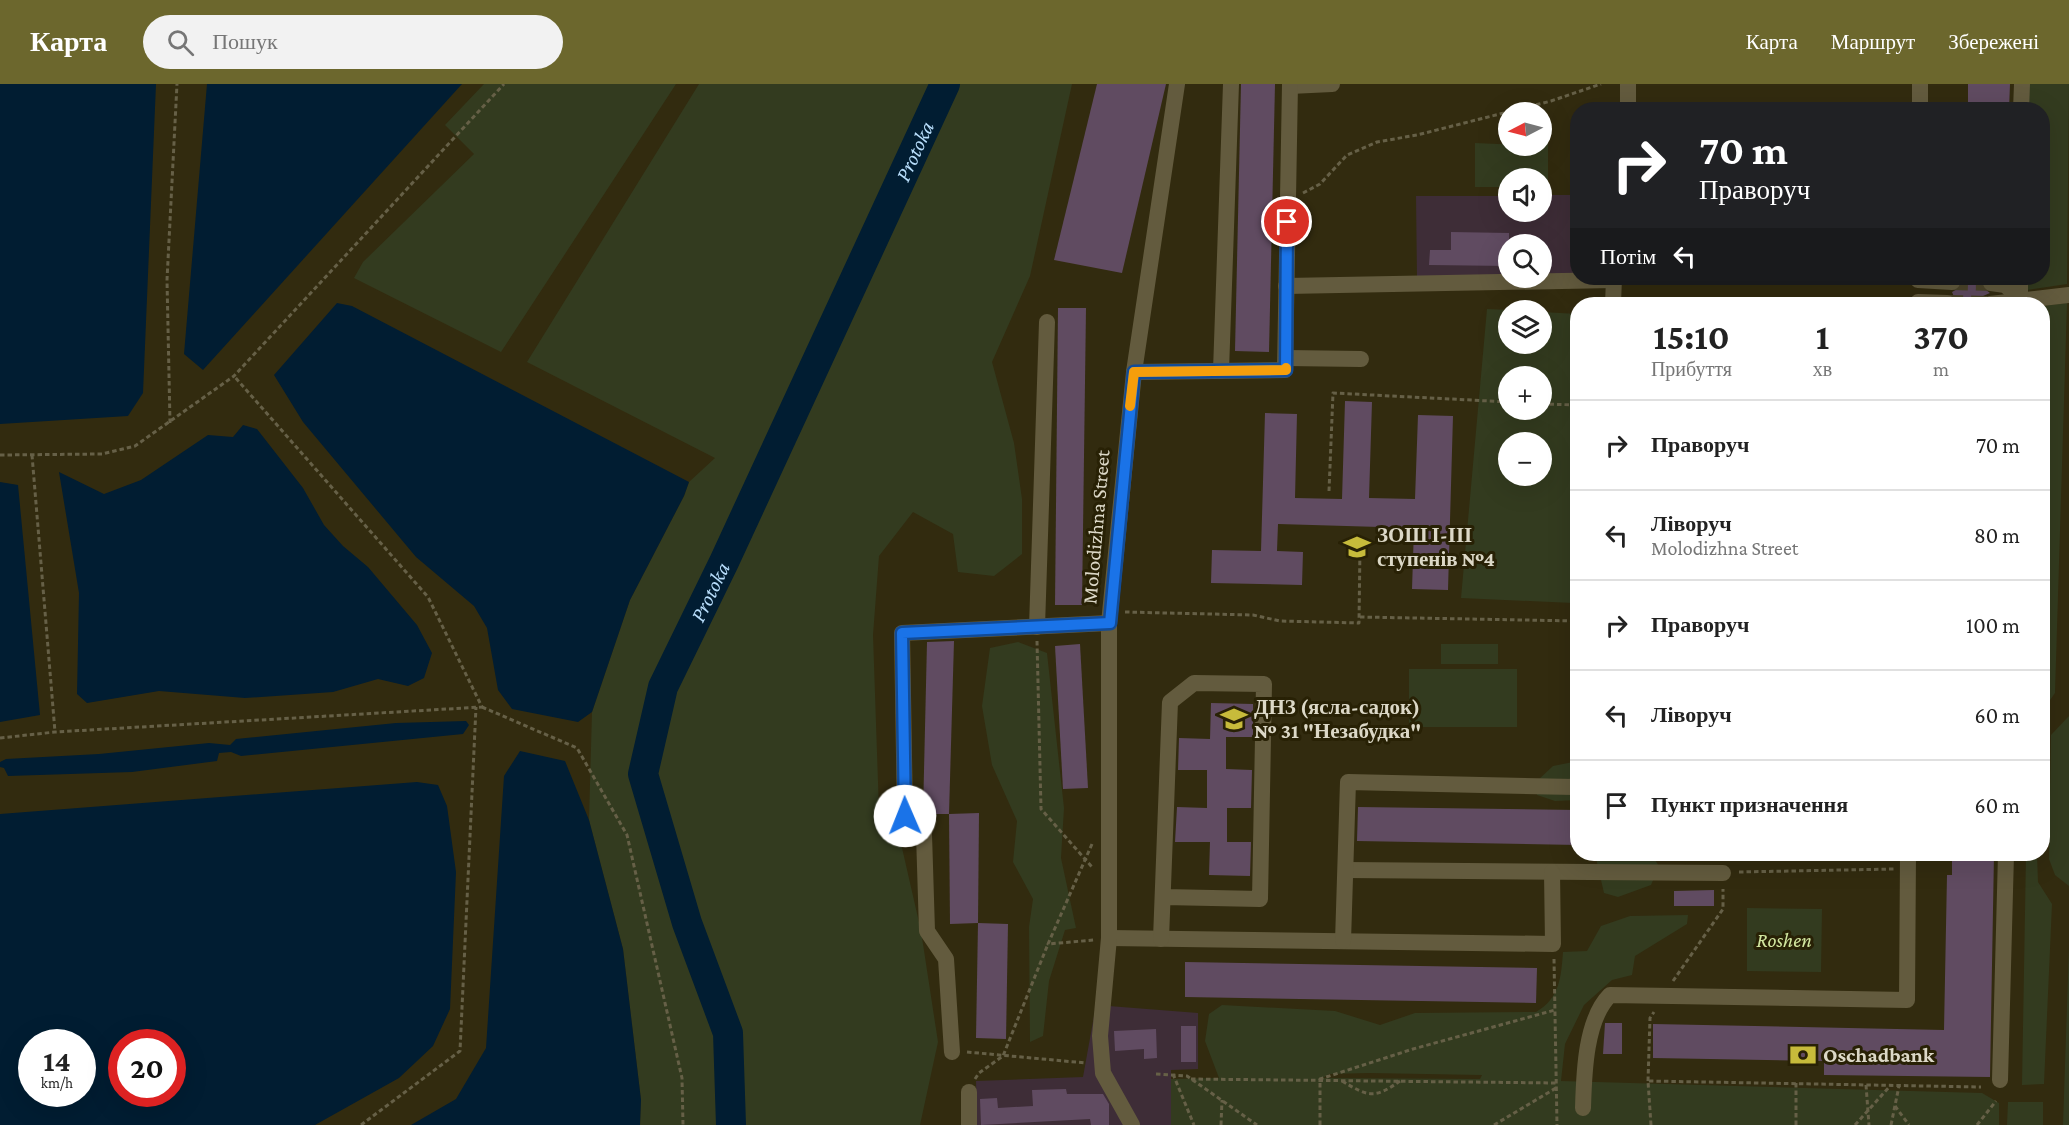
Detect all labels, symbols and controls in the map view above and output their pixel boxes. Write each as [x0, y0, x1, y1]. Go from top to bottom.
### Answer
search box [143, 15, 563, 69]
text: Карта [30, 26, 107, 57]
icon: search [164, 26, 197, 59]
text: Пошук [212, 29, 278, 54]
text: Карта [1746, 30, 1798, 54]
text: Маршрут [1831, 30, 1915, 54]
text: Збережені [1948, 30, 2039, 54]
north arrow [1498, 102, 1552, 156]
map controls [1498, 102, 1552, 486]
water label: Protoka [889, 117, 939, 185]
icon: right [1600, 126, 1678, 204]
text: 70 m [1699, 126, 1788, 173]
button: sound [1498, 168, 1552, 222]
text: Праворуч [1699, 175, 1810, 205]
pin [1261, 196, 1312, 247]
icon: arrive [1270, 205, 1303, 238]
button: search [1498, 234, 1552, 288]
icon: left [1668, 240, 1701, 273]
text: Потім [1600, 244, 1656, 269]
button: layers [1498, 300, 1552, 354]
text: 15:10 [1653, 317, 1730, 357]
text: 1 [1816, 317, 1829, 357]
text: 370 [1913, 317, 1969, 357]
text: Прибуття [1651, 358, 1732, 380]
text: хв [1813, 358, 1832, 380]
text: m [1933, 358, 1949, 380]
button: + [1498, 366, 1552, 420]
icon: right [1600, 429, 1633, 462]
button: − [1498, 432, 1552, 486]
text: Праворуч [1651, 432, 1749, 457]
text: 70 m [1976, 433, 2020, 458]
street label: Molodizhna Street [1077, 448, 1115, 605]
text: Ліворуч [1651, 511, 1732, 536]
icon: left [1600, 519, 1633, 552]
place label: ЗОШ І-ІІІ ступенів №4 [1377, 523, 1495, 571]
text: 80 m [1974, 523, 2020, 548]
school or university icon: ЗОШ І-ІІІ ступенів №4 [1342, 532, 1372, 562]
text: Molodizhna Street [1651, 537, 1798, 559]
water label: Protoka [684, 558, 735, 626]
icon: right [1600, 609, 1633, 642]
text: Праворуч [1651, 612, 1749, 637]
text: 100 m [1966, 613, 2020, 638]
place label: ДНЗ (ясла-садок) № 31 "Незабудка" [1254, 695, 1421, 743]
icon: left [1600, 699, 1633, 732]
text: Ліворуч [1651, 702, 1732, 727]
text: 60 m [1975, 703, 2020, 728]
school or university icon: ДНЗ (ясла-садок) № 31 "Незабудка" [1219, 704, 1249, 734]
position arrow [873, 784, 937, 848]
icon: arrive [1600, 789, 1633, 822]
text: Пункт призначення [1651, 792, 1848, 817]
text: 60 m [1975, 793, 2020, 818]
park label: Roshen [1756, 928, 1812, 952]
speed limit sign: 20 [108, 1029, 186, 1107]
bank icon: Oschadbank [1788, 1040, 1818, 1070]
place label: Oschadbank [1823, 1043, 1935, 1067]
text: 14 [43, 1044, 71, 1077]
text: km/h [41, 1075, 73, 1091]

